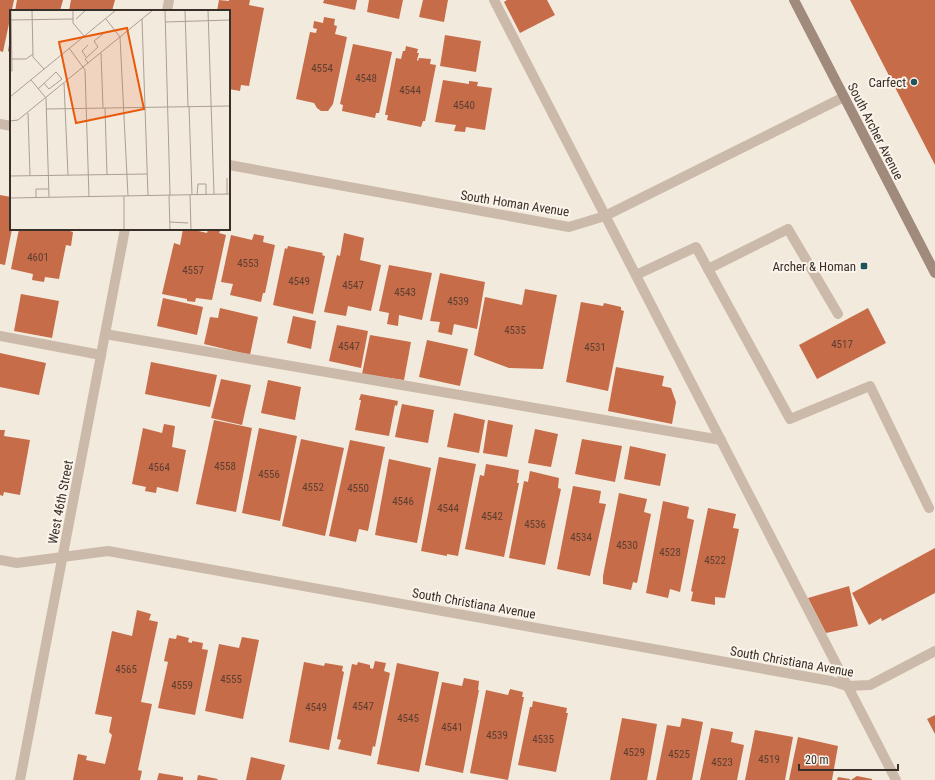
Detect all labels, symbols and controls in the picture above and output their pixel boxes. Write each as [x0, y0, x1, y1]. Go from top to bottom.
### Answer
inset map [10, 10, 230, 230]
house number: 4554 [311, 62, 333, 75]
house number: 4548 [355, 72, 377, 85]
place label: Carfect [868, 75, 906, 90]
marker: Carfect [909, 77, 919, 87]
street label: South Archer Avenue [845, 80, 906, 182]
house number: 4544 [399, 84, 421, 97]
house number: 4540 [453, 99, 475, 112]
street label: South Homan Avenue [459, 187, 570, 220]
house number: 4601 [27, 251, 49, 264]
house number: 4553 [237, 257, 259, 270]
place label: Archer & Homan [772, 259, 856, 274]
marker: Archer & Homan [859, 261, 869, 271]
house number: 4557 [182, 264, 204, 277]
house number: 4549 [288, 275, 310, 288]
house number: 4547 [342, 279, 364, 292]
house number: 4543 [394, 286, 416, 299]
house number: 4539 [447, 295, 469, 308]
house number: 4535 [504, 324, 526, 337]
house number: 4517 [831, 338, 853, 351]
house number: 4547 [338, 340, 360, 353]
house number: 4531 [584, 341, 606, 354]
street label: West 46th Street [45, 459, 76, 545]
house number: 4558 [214, 460, 236, 473]
house number: 4564 [148, 461, 170, 474]
house number: 4556 [258, 468, 280, 481]
house number: 4552 [302, 481, 324, 494]
house number: 4550 [347, 482, 369, 495]
house number: 4546 [392, 495, 414, 508]
house number: 4544 [437, 502, 459, 515]
house number: 4542 [481, 510, 503, 523]
house number: 4536 [524, 518, 546, 531]
house number: 4534 [570, 531, 592, 544]
house number: 4530 [616, 539, 638, 552]
house number: 4528 [659, 546, 681, 559]
house number: 4522 [704, 554, 726, 567]
street label: South Christiana Avenue [411, 585, 537, 622]
street label: South Christiana Avenue [729, 643, 855, 680]
house number: 4565 [115, 663, 137, 676]
house number: 4555 [220, 673, 242, 686]
house number: 4559 [171, 679, 193, 692]
house number: 4547 [352, 700, 374, 713]
house number: 4549 [305, 701, 327, 714]
house number: 4545 [397, 712, 419, 725]
house number: 4541 [441, 721, 463, 734]
house number: 4539 [486, 729, 508, 742]
house number: 4535 [532, 733, 554, 746]
house number: 4529 [623, 746, 645, 759]
scale bar [799, 746, 898, 772]
house number: 4525 [668, 748, 690, 761]
house number: 4519 [758, 753, 780, 766]
text: 20 m [805, 753, 829, 767]
house number: 4523 [711, 756, 733, 769]

